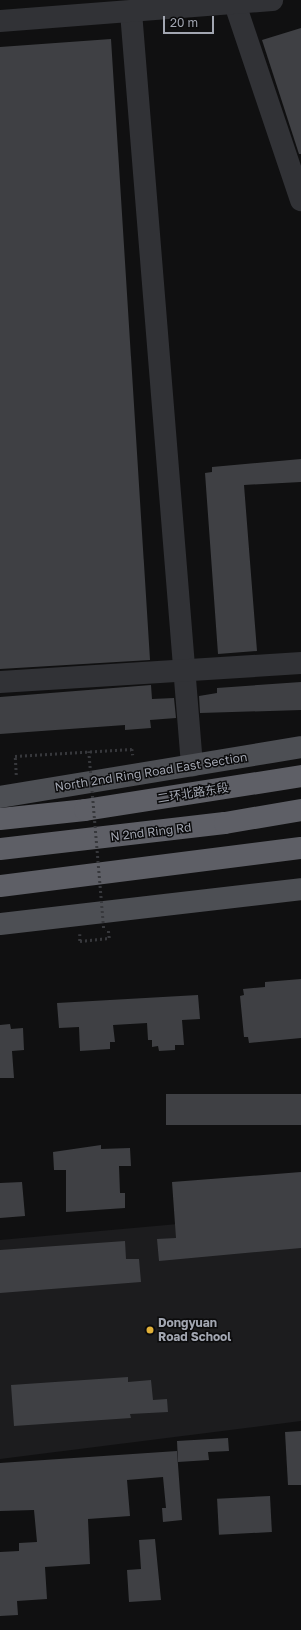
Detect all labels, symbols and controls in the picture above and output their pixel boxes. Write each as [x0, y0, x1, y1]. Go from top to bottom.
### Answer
scale bar [165, 8, 216, 34]
text: 20 m [170, 15, 198, 30]
street label: North 2nd Ring Road East Section [54, 750, 248, 794]
street label: 二环北路东段 [156, 780, 230, 806]
street label: N 2nd Ring Rd [110, 820, 192, 844]
place label: Dongyuan Road School [158, 1316, 231, 1344]
marker: Dongyuan Road School [145, 1325, 155, 1335]

